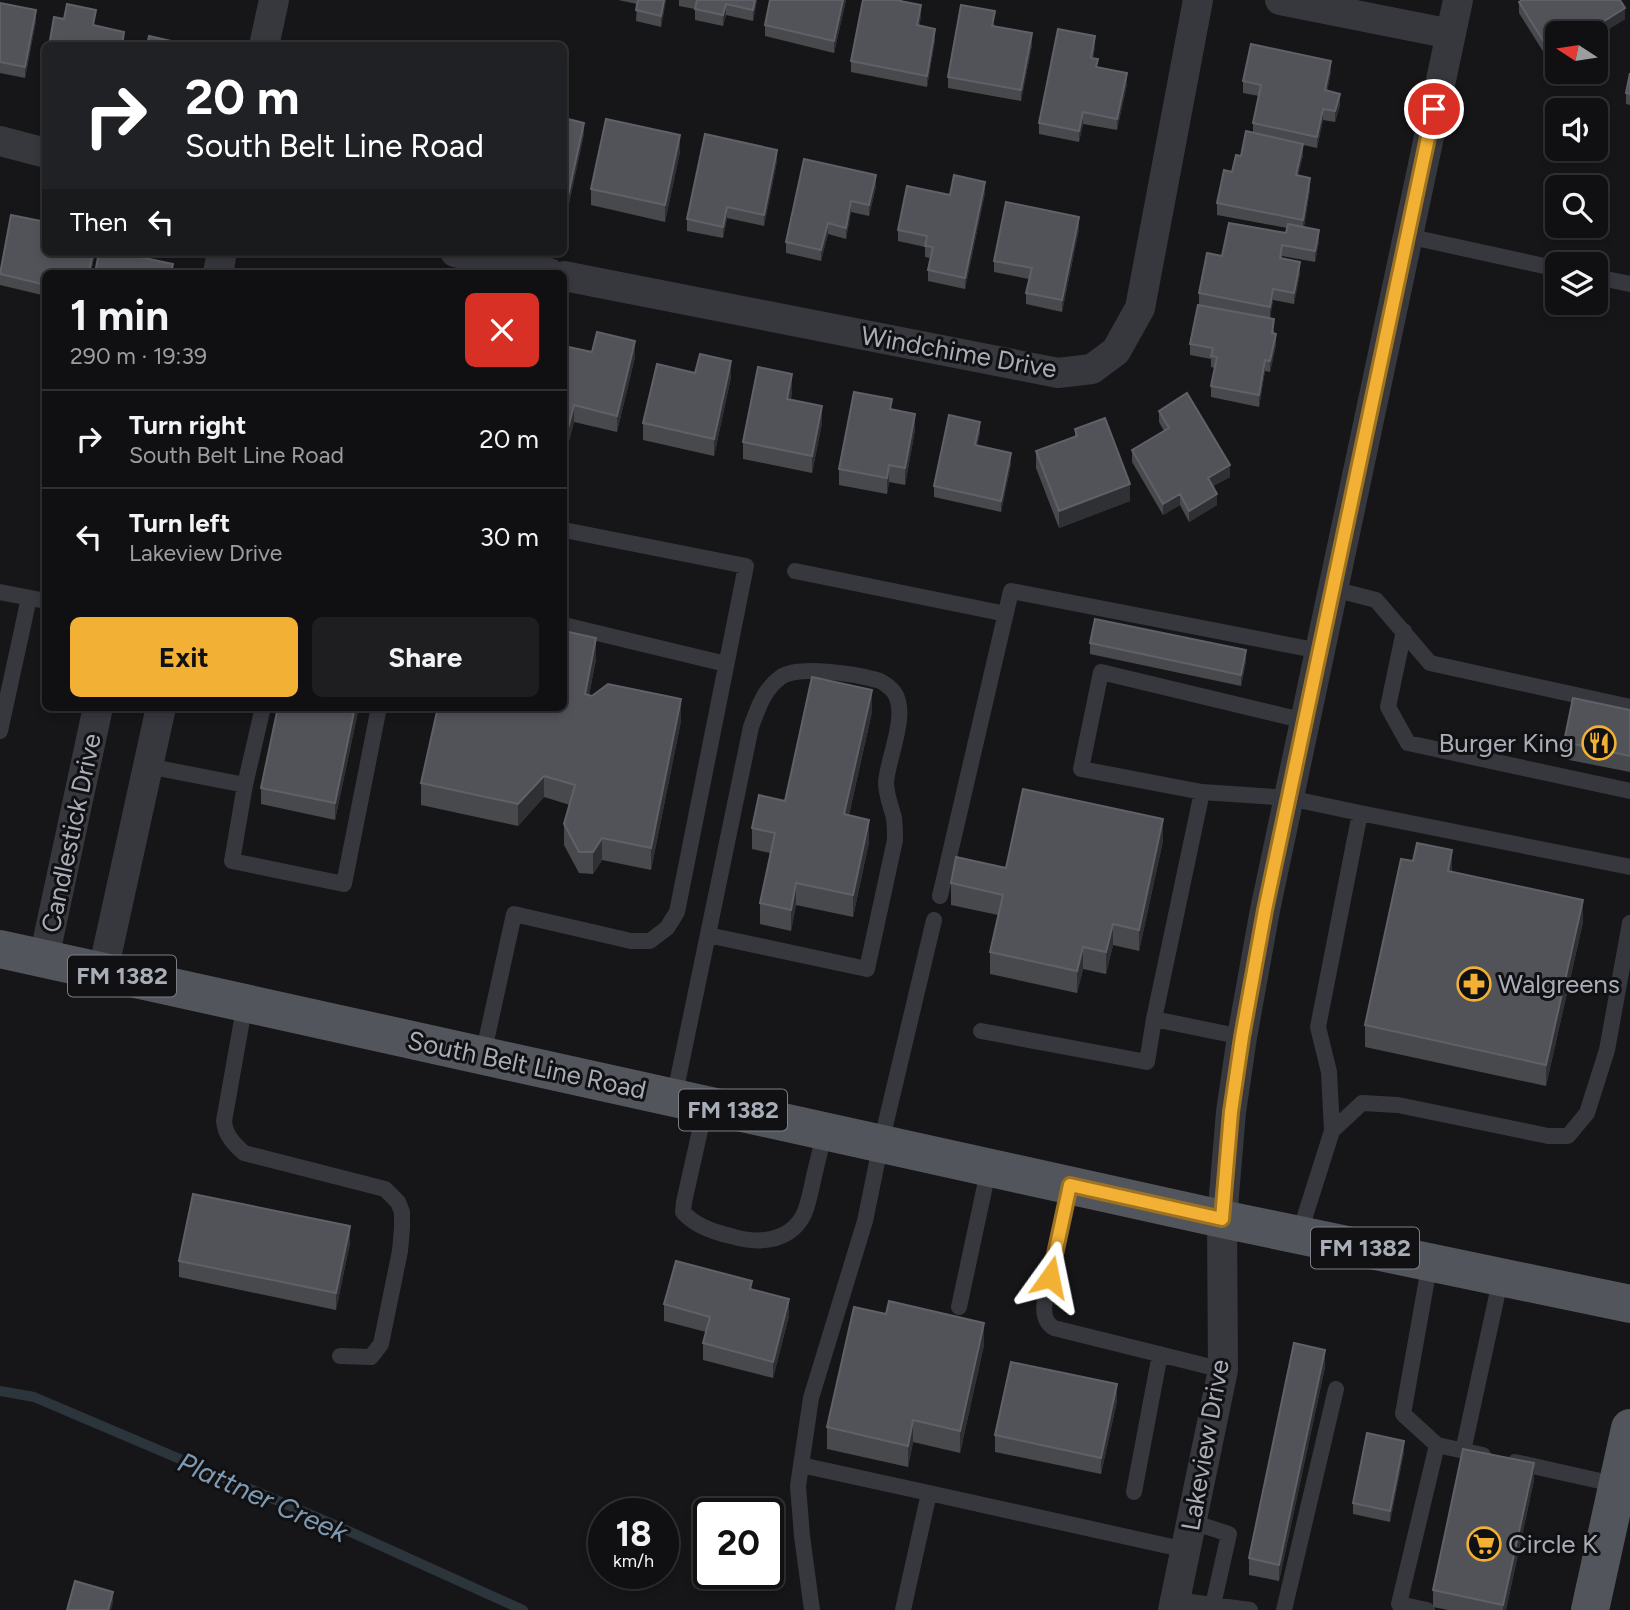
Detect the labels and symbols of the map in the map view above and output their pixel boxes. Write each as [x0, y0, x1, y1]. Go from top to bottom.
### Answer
north arrow [1545, 21, 1608, 84]
pin [1404, 79, 1464, 139]
street label: Windchime Drive [859, 319, 1059, 385]
restaurant icon: Burger King [1580, 724, 1618, 762]
place label: Burger King [1438, 727, 1574, 759]
street label: Candlestick Drive [34, 730, 108, 936]
road number: FM 1382 [68, 956, 176, 996]
pharmacy icon: Walgreens [1455, 965, 1493, 1003]
place label: Walgreens [1498, 968, 1620, 1000]
street label: South Belt Line Road [405, 1024, 649, 1106]
road number: FM 1382 [679, 1090, 787, 1130]
road number: FM 1382 [1311, 1228, 1419, 1268]
position arrow [1013, 1240, 1087, 1314]
street label: Lakeview Drive [1174, 1357, 1236, 1533]
water label: Plattner Creek [173, 1444, 354, 1550]
speed limit sign: 20 [693, 1498, 784, 1589]
supermarket icon: Circle K [1465, 1525, 1503, 1563]
place label: Circle K [1508, 1528, 1598, 1560]

